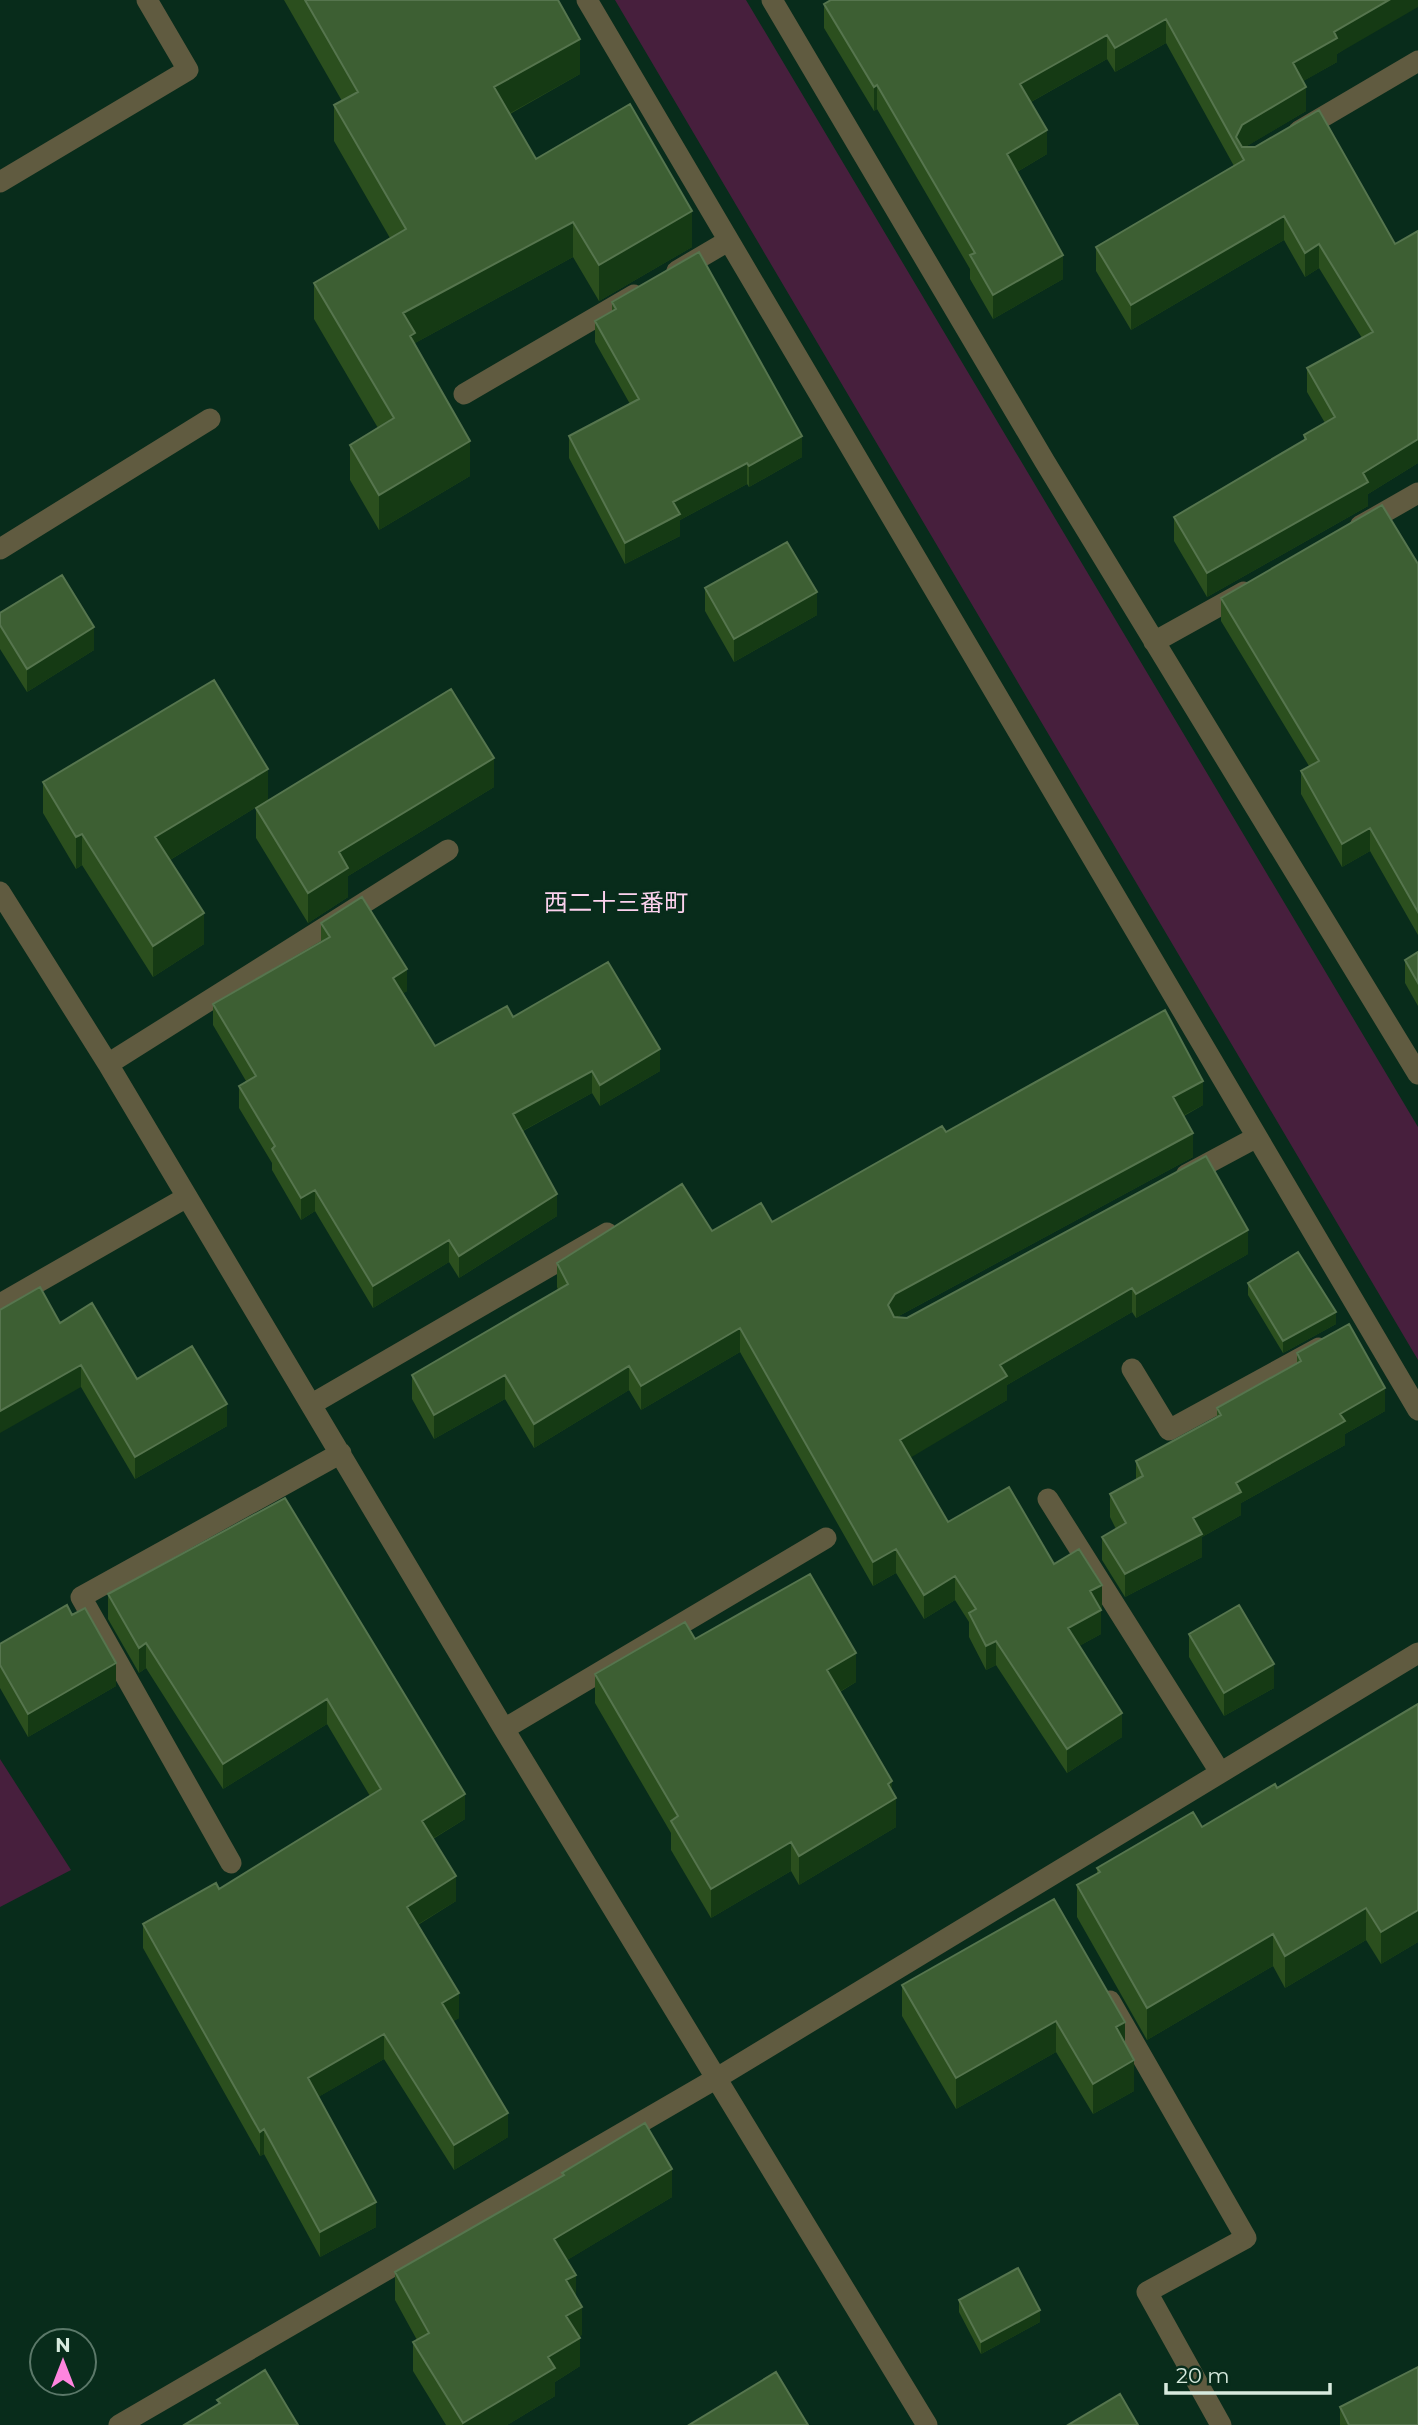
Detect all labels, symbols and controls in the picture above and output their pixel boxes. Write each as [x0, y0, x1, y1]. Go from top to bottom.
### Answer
district label: 西二十三番町 [544, 888, 688, 917]
north arrow [28, 2327, 98, 2397]
text: N [55, 2334, 71, 2357]
scale bar [1166, 2352, 1330, 2396]
text: 20 m [1176, 2363, 1230, 2388]

